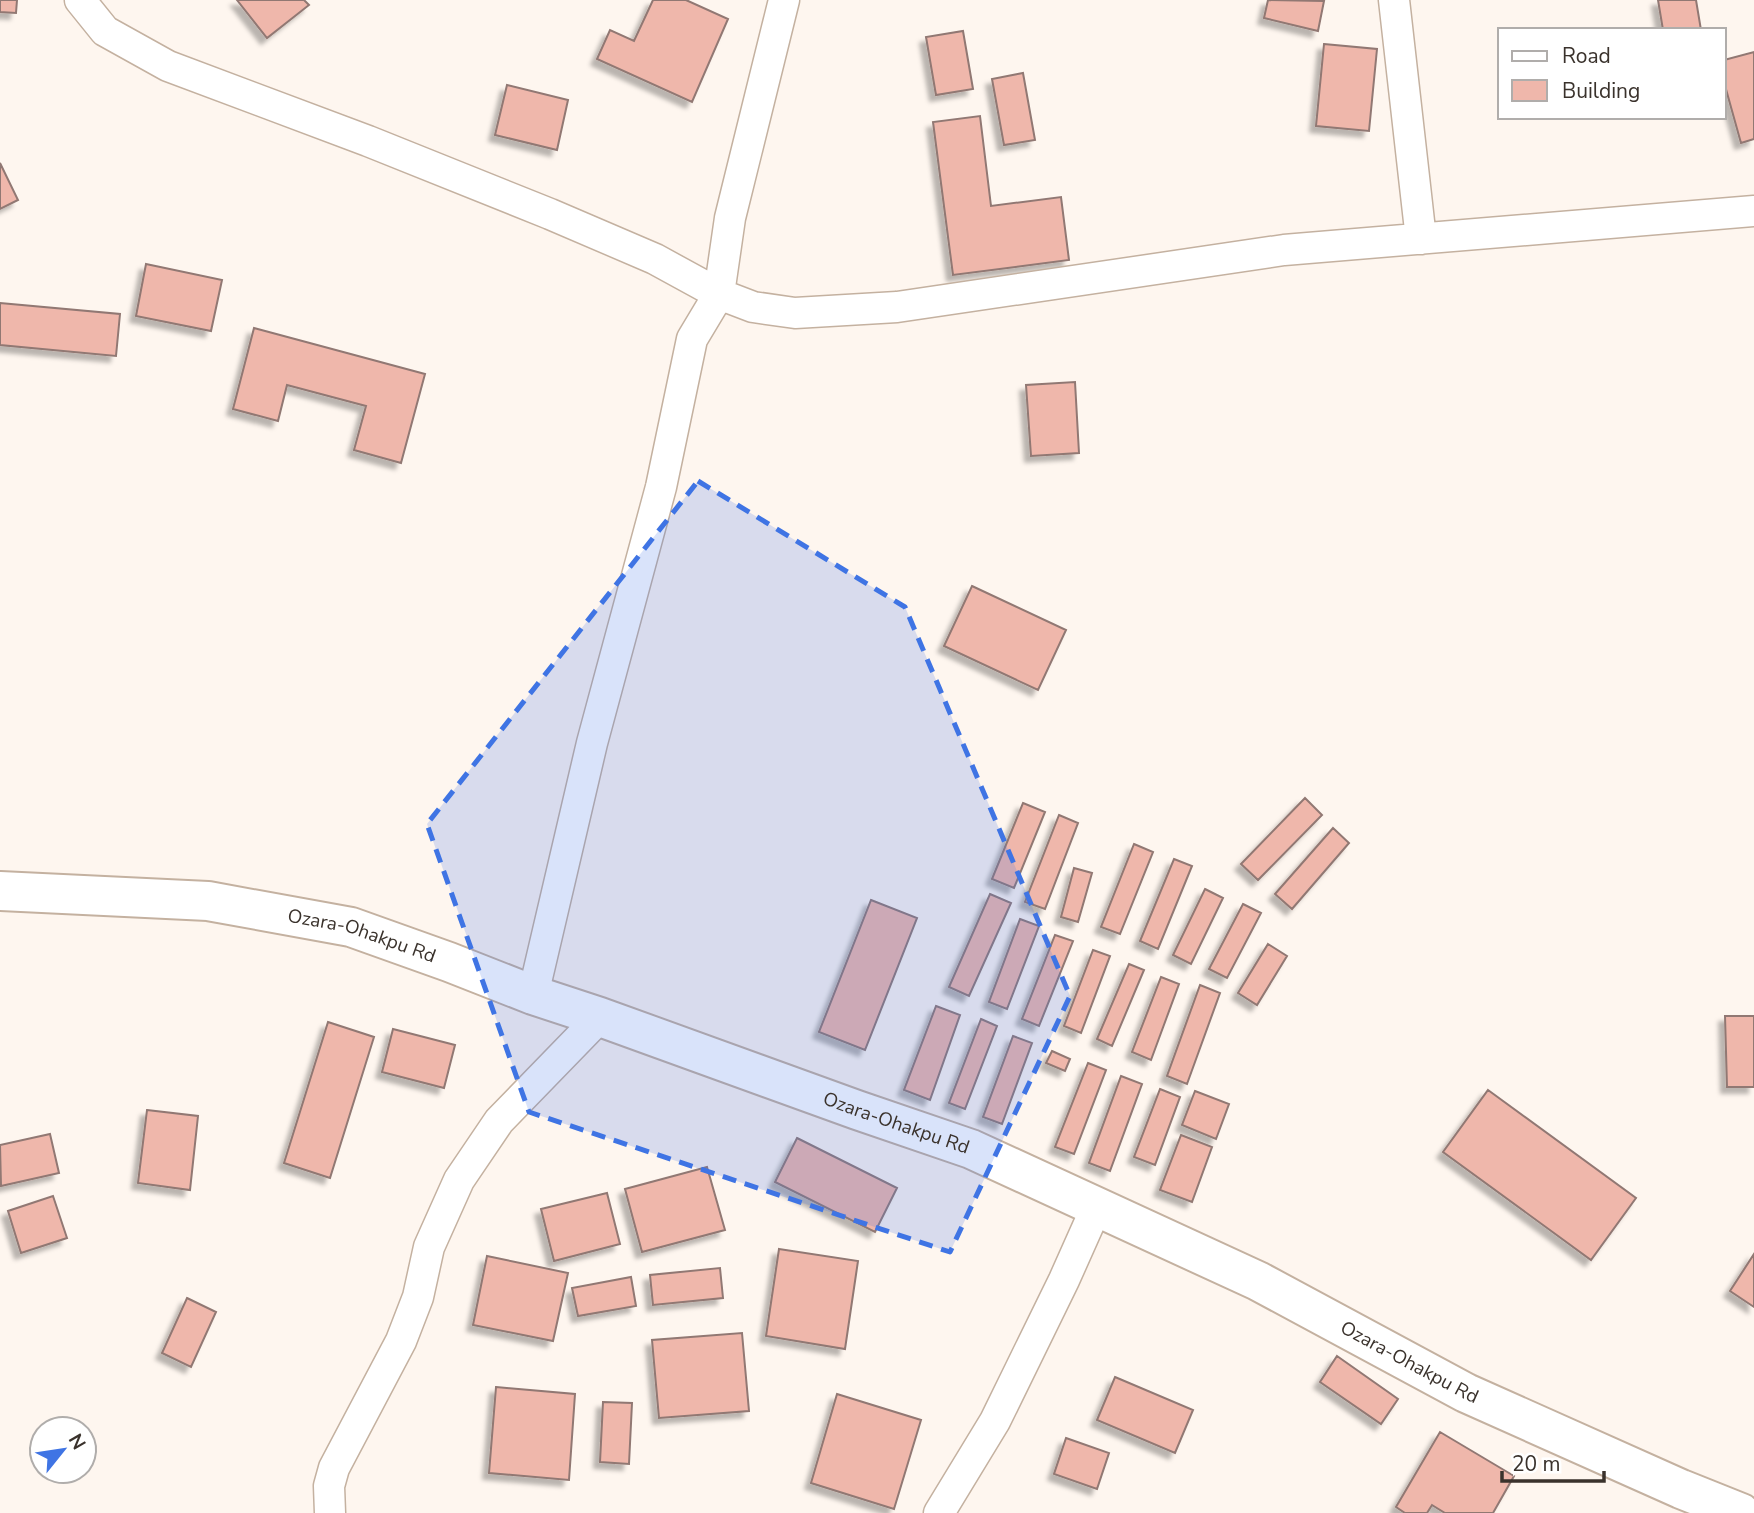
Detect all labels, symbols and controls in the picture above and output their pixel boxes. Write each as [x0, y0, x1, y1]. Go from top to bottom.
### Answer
legend [1498, 28, 1726, 119]
text: Road [1562, 42, 1611, 70]
text: Building [1562, 77, 1640, 105]
street label: Ozara-Ohakpu Rd [285, 903, 439, 969]
street label: Ozara-Ohakpu Rd [819, 1086, 973, 1160]
street label: Ozara-Ohakpu Rd [1336, 1315, 1483, 1410]
north arrow [28, 1415, 98, 1485]
text: N [62, 1429, 92, 1455]
scale bar [1502, 1440, 1604, 1484]
text: 20 m [1512, 1450, 1561, 1478]

